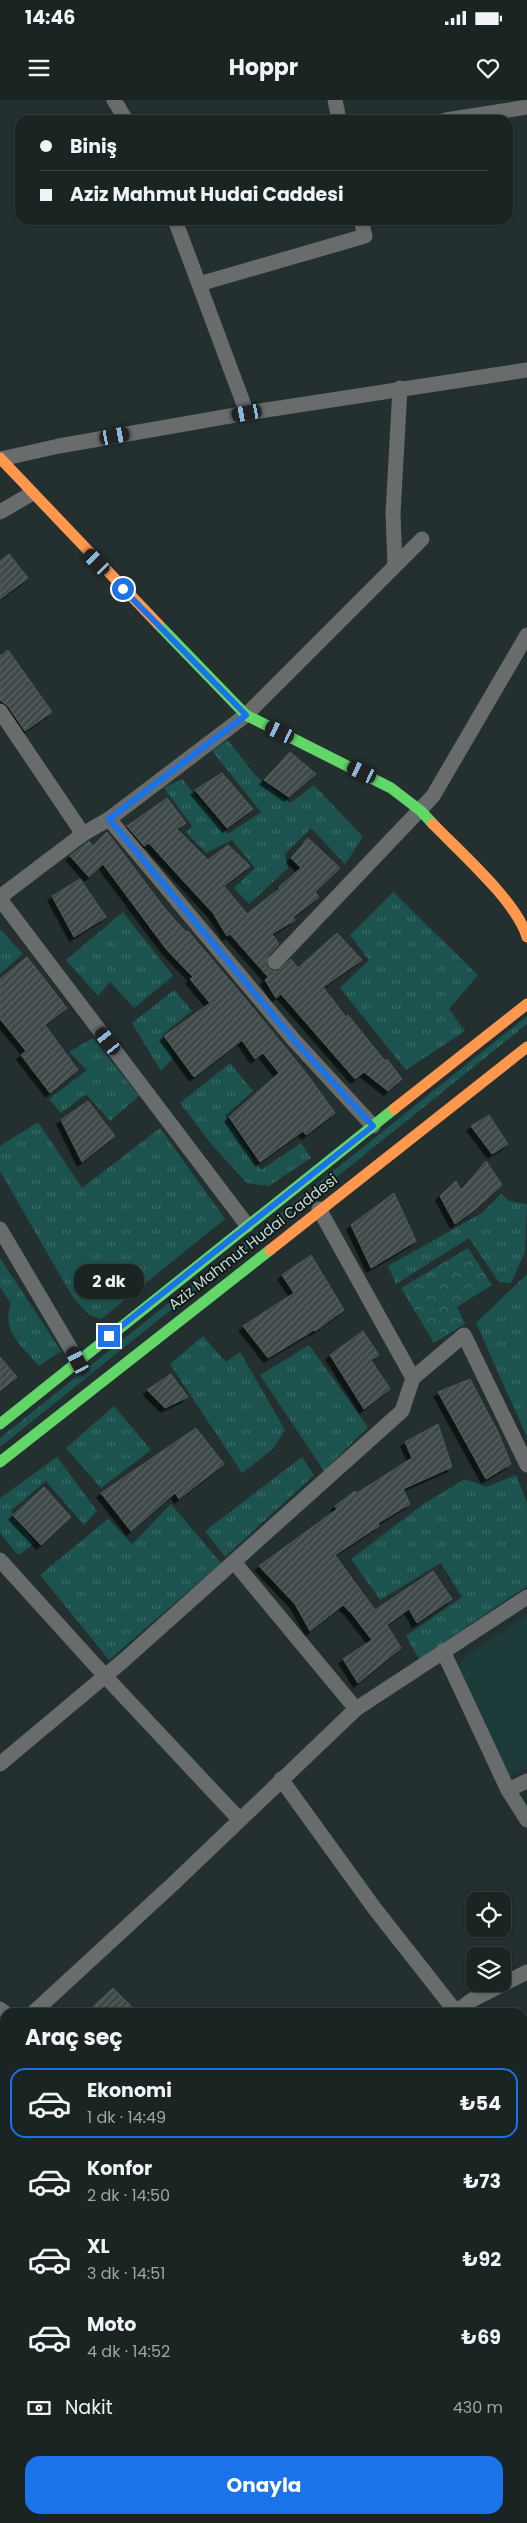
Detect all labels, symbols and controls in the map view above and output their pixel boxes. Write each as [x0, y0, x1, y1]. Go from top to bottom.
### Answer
text: 14:46 [25, 4, 75, 31]
text: Hoppr [229, 52, 298, 83]
icon: menu [25, 54, 53, 82]
icon: heart [474, 54, 502, 82]
text: Biniş [70, 133, 117, 160]
text: Aziz Mahmut Hudai Caddesi [70, 181, 344, 208]
car [230, 403, 263, 423]
car [98, 426, 131, 446]
car [81, 546, 112, 578]
route start [112, 578, 134, 600]
car [263, 719, 296, 745]
car [345, 759, 378, 785]
car [92, 1025, 123, 1057]
street label: Aziz Mahmut Hudai Caddesi [164, 1169, 342, 1314]
callout: 2 dk [74, 1264, 144, 1298]
text: 2 dk [92, 1270, 126, 1293]
route end [98, 1325, 120, 1347]
car [64, 1344, 91, 1378]
map controls [466, 1892, 511, 1992]
button: locate [466, 1892, 511, 1937]
button: layers [466, 1947, 511, 1992]
text: Araç seç [25, 2022, 123, 2053]
text: Ekonomi [87, 2077, 172, 2104]
icon: car [27, 2081, 72, 2126]
text: ₺54 [460, 2090, 501, 2117]
text: 1 dk · 14:49 [87, 2106, 166, 2129]
text: Konfor [87, 2155, 152, 2182]
icon: car [27, 2159, 72, 2204]
text: ₺73 [463, 2168, 501, 2195]
text: 2 dk · 14:50 [87, 2184, 170, 2207]
text: XL [87, 2233, 110, 2260]
icon: car [27, 2237, 72, 2282]
text: ₺92 [463, 2246, 501, 2273]
text: 3 dk · 14:51 [87, 2262, 165, 2285]
text: Moto [87, 2311, 136, 2338]
icon: car [27, 2315, 72, 2360]
text: ₺69 [461, 2324, 501, 2351]
text: 4 dk · 14:52 [87, 2340, 170, 2363]
icon: cash [25, 2394, 53, 2422]
text: Nakit [65, 2394, 113, 2421]
text: 430 m [453, 2396, 503, 2419]
button: Onayla [25, 2456, 503, 2514]

